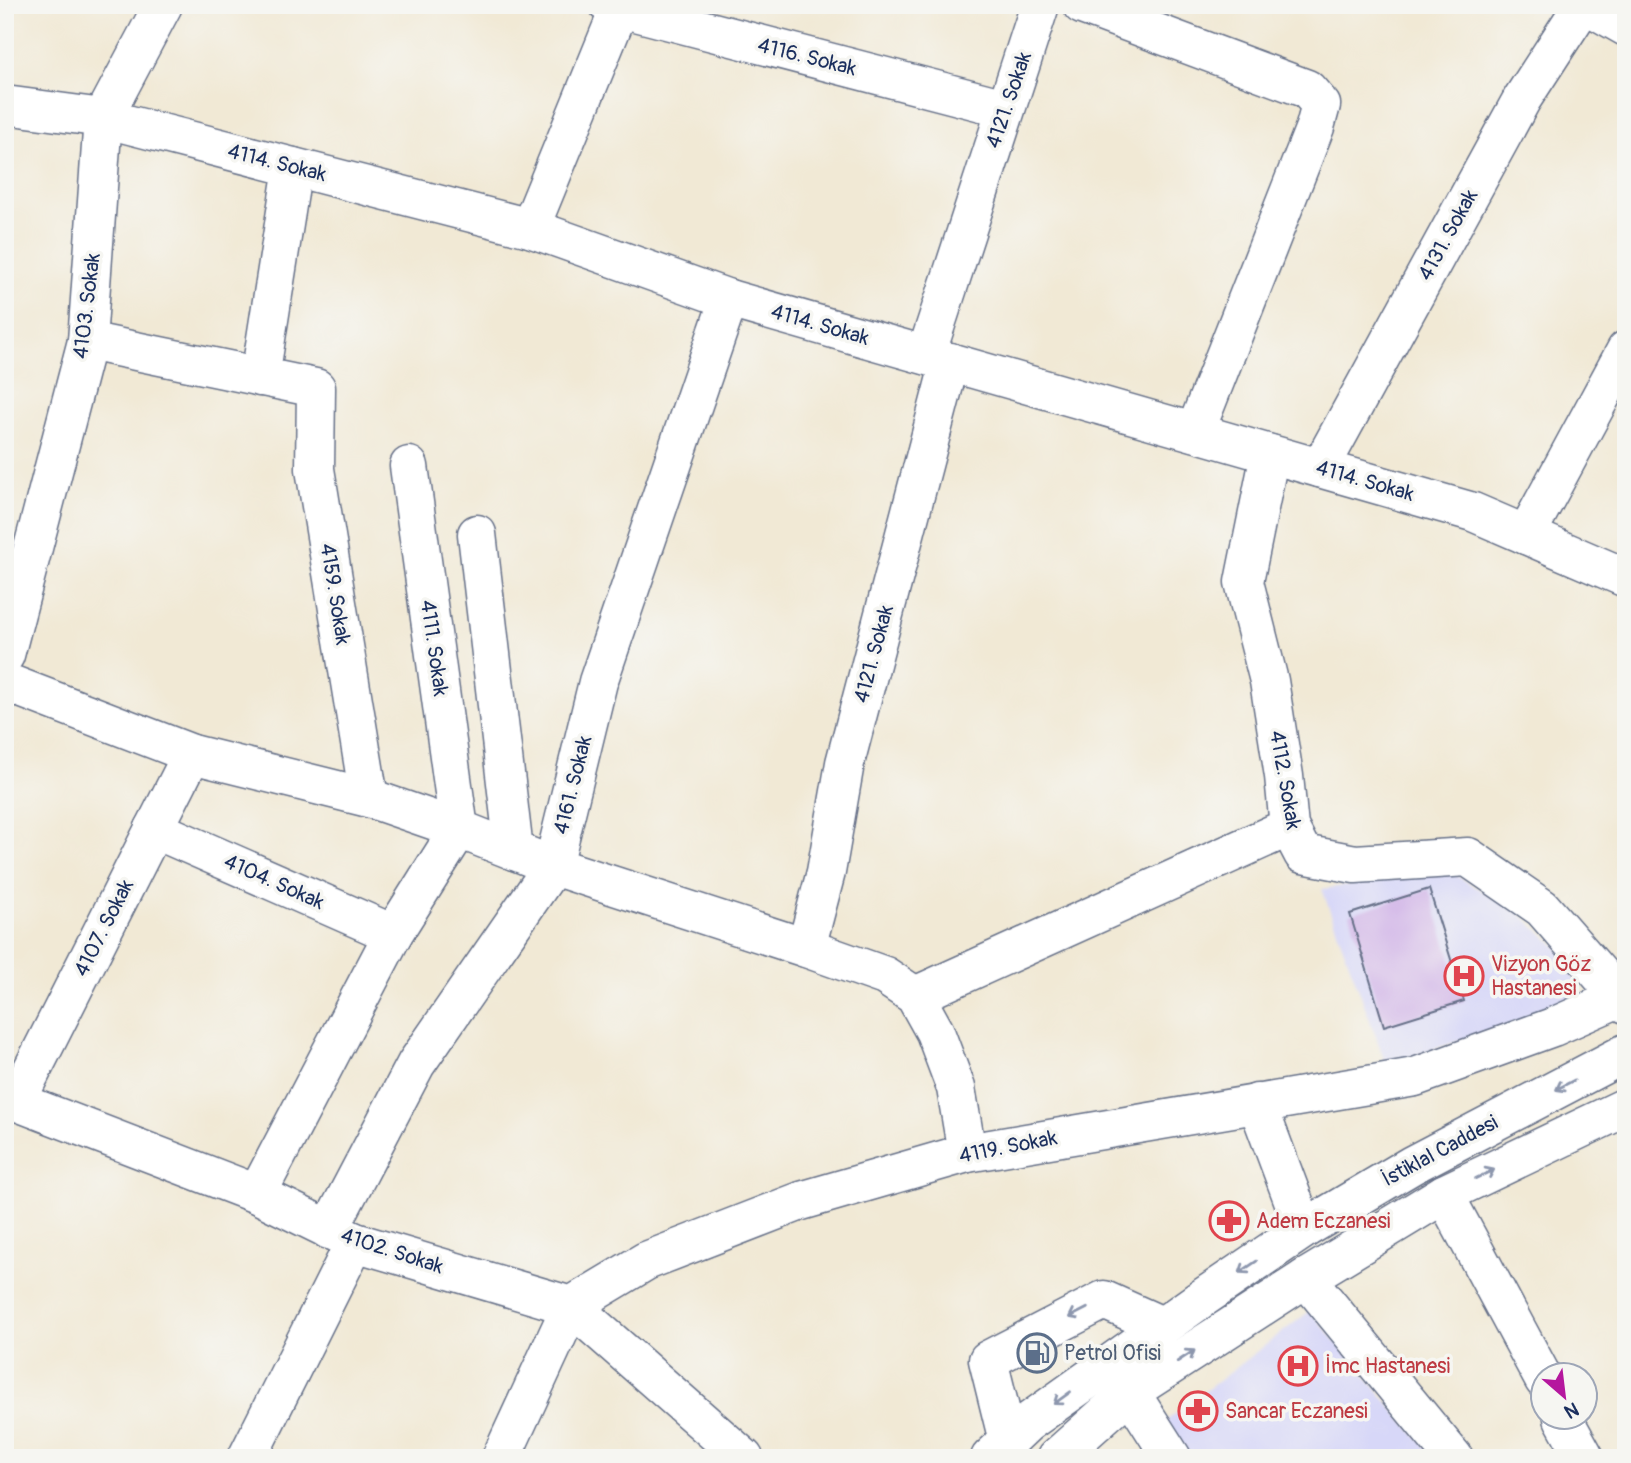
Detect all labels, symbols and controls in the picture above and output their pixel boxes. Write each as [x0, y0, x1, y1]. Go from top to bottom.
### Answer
street label: 4116. Sokak [755, 32, 859, 82]
street label: 4121. Sokak [980, 48, 1038, 152]
street label: 4114. Sokak [225, 138, 329, 188]
street label: 4131. Sokak [1412, 184, 1484, 285]
street label: 4103. Sokak [67, 251, 107, 360]
street label: 4114. Sokak [768, 298, 872, 352]
street label: 4114. Sokak [1313, 454, 1417, 508]
street label: 4159. Sokak [314, 541, 356, 647]
street label: 4111. Sokak [414, 598, 454, 698]
street label: 4121. Sokak [848, 602, 900, 706]
street label: 4112. Sokak [1263, 728, 1307, 832]
street label: 4161. Sokak [548, 733, 598, 837]
street label: 4104. Sokak [220, 848, 329, 916]
street label: 4107. Sokak [68, 875, 140, 981]
place label: Vizyon Göz Hastanesi [1491, 951, 1591, 1002]
hospital icon: Vizyon Göz Hastanesi [1443, 955, 1485, 997]
one-way arrow [1555, 1079, 1576, 1092]
street label: İstiklal Caddesi [1377, 1109, 1503, 1193]
street label: 4119. Sokak [957, 1124, 1060, 1170]
one-way arrow [1474, 1167, 1495, 1181]
pharmacy icon: Adem Eczanesi [1208, 1200, 1250, 1242]
place label: Adem Eczanesi [1256, 1208, 1391, 1235]
street label: 4102. Sokak [337, 1222, 447, 1280]
one-way arrow [1238, 1260, 1258, 1274]
one-way arrow [1068, 1307, 1089, 1321]
fuel station icon: Petrol Ofisi [1016, 1332, 1058, 1374]
place label: Petrol Ofisi [1064, 1340, 1161, 1367]
hospital icon: İmc Hastanesi [1277, 1345, 1319, 1387]
one-way arrow [1176, 1348, 1196, 1362]
place label: İmc Hastanesi [1325, 1353, 1450, 1380]
north arrow [1530, 1362, 1600, 1432]
pharmacy icon: Sancar Eczanesi [1177, 1390, 1219, 1432]
one-way arrow [1053, 1391, 1072, 1405]
text: N [1560, 1397, 1583, 1424]
place label: Sancar Eczanesi [1225, 1398, 1368, 1425]

